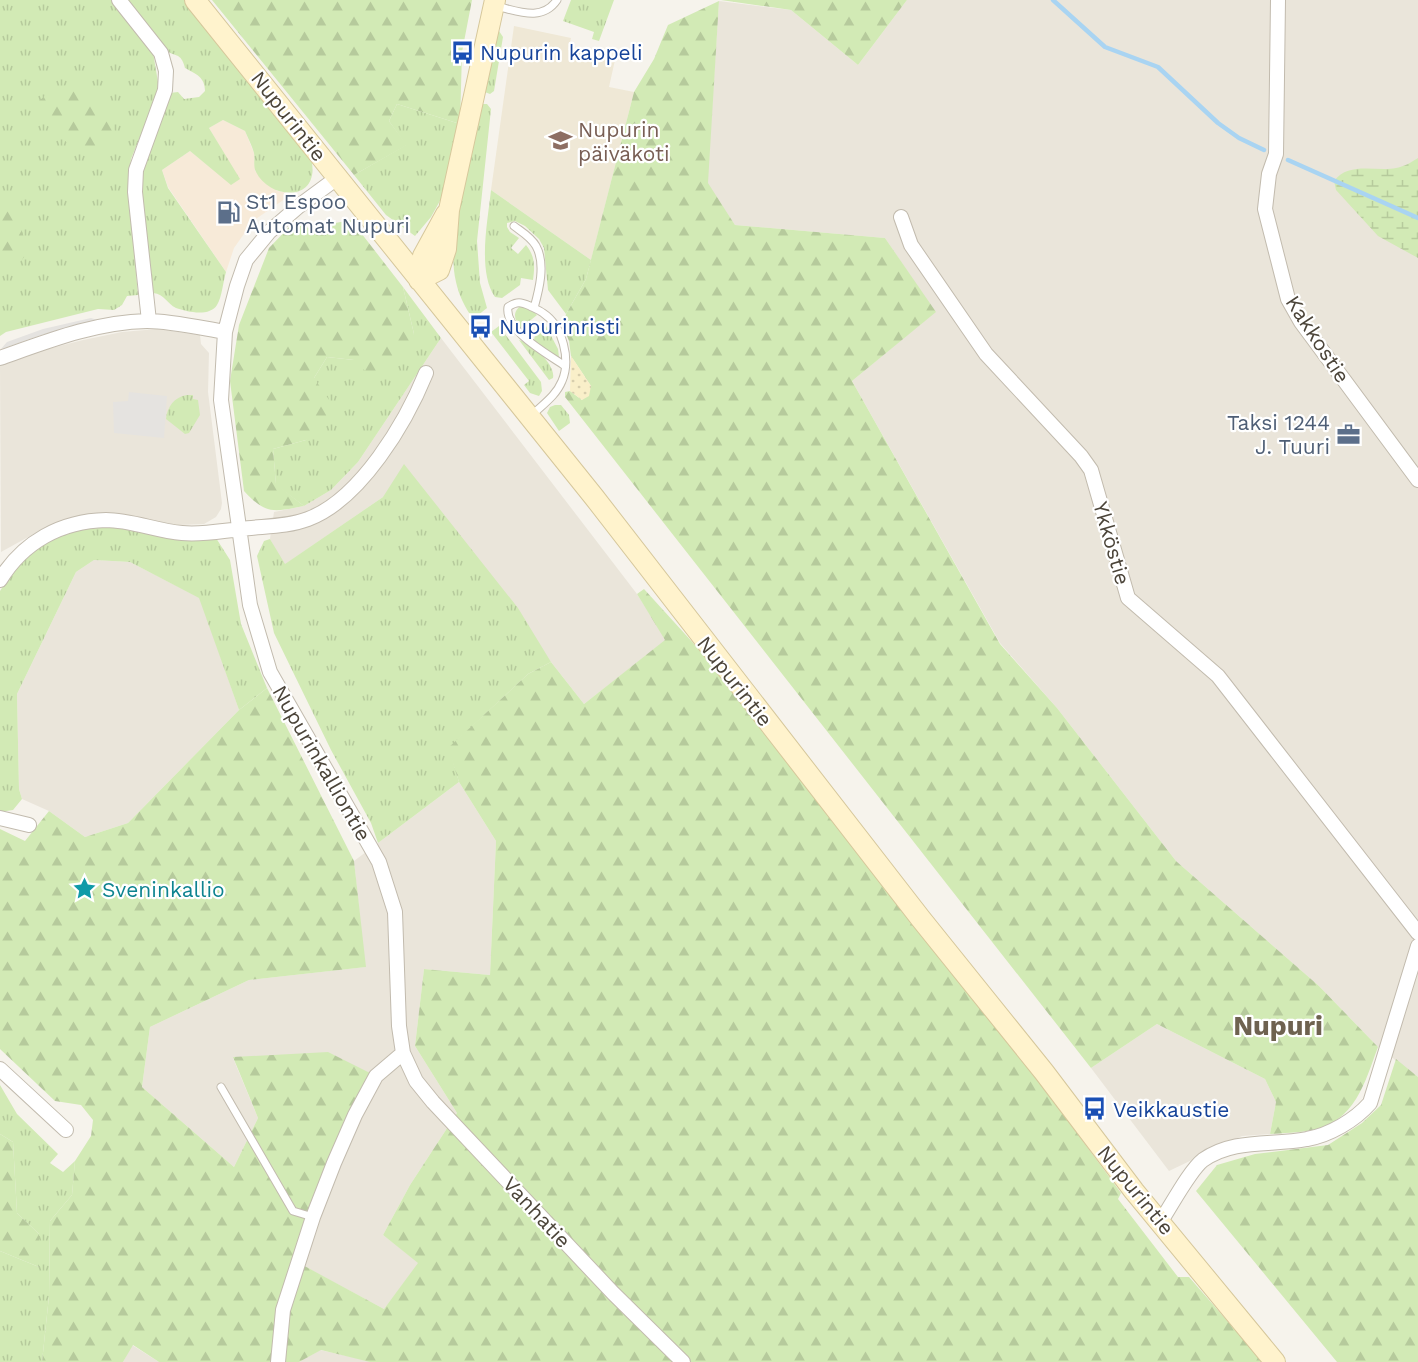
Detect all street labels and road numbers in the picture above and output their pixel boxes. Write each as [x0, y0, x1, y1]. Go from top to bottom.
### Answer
street label: Nupurintie [246, 66, 332, 166]
street label: Kakkostie [1281, 291, 1355, 387]
street label: Ykköstie [1088, 498, 1136, 588]
street label: Nupurintie [692, 631, 778, 731]
street label: Nupurinkalliontie [267, 681, 377, 845]
street label: Nupurintie [1092, 1140, 1180, 1240]
street label: Vanhatie [498, 1171, 576, 1253]

